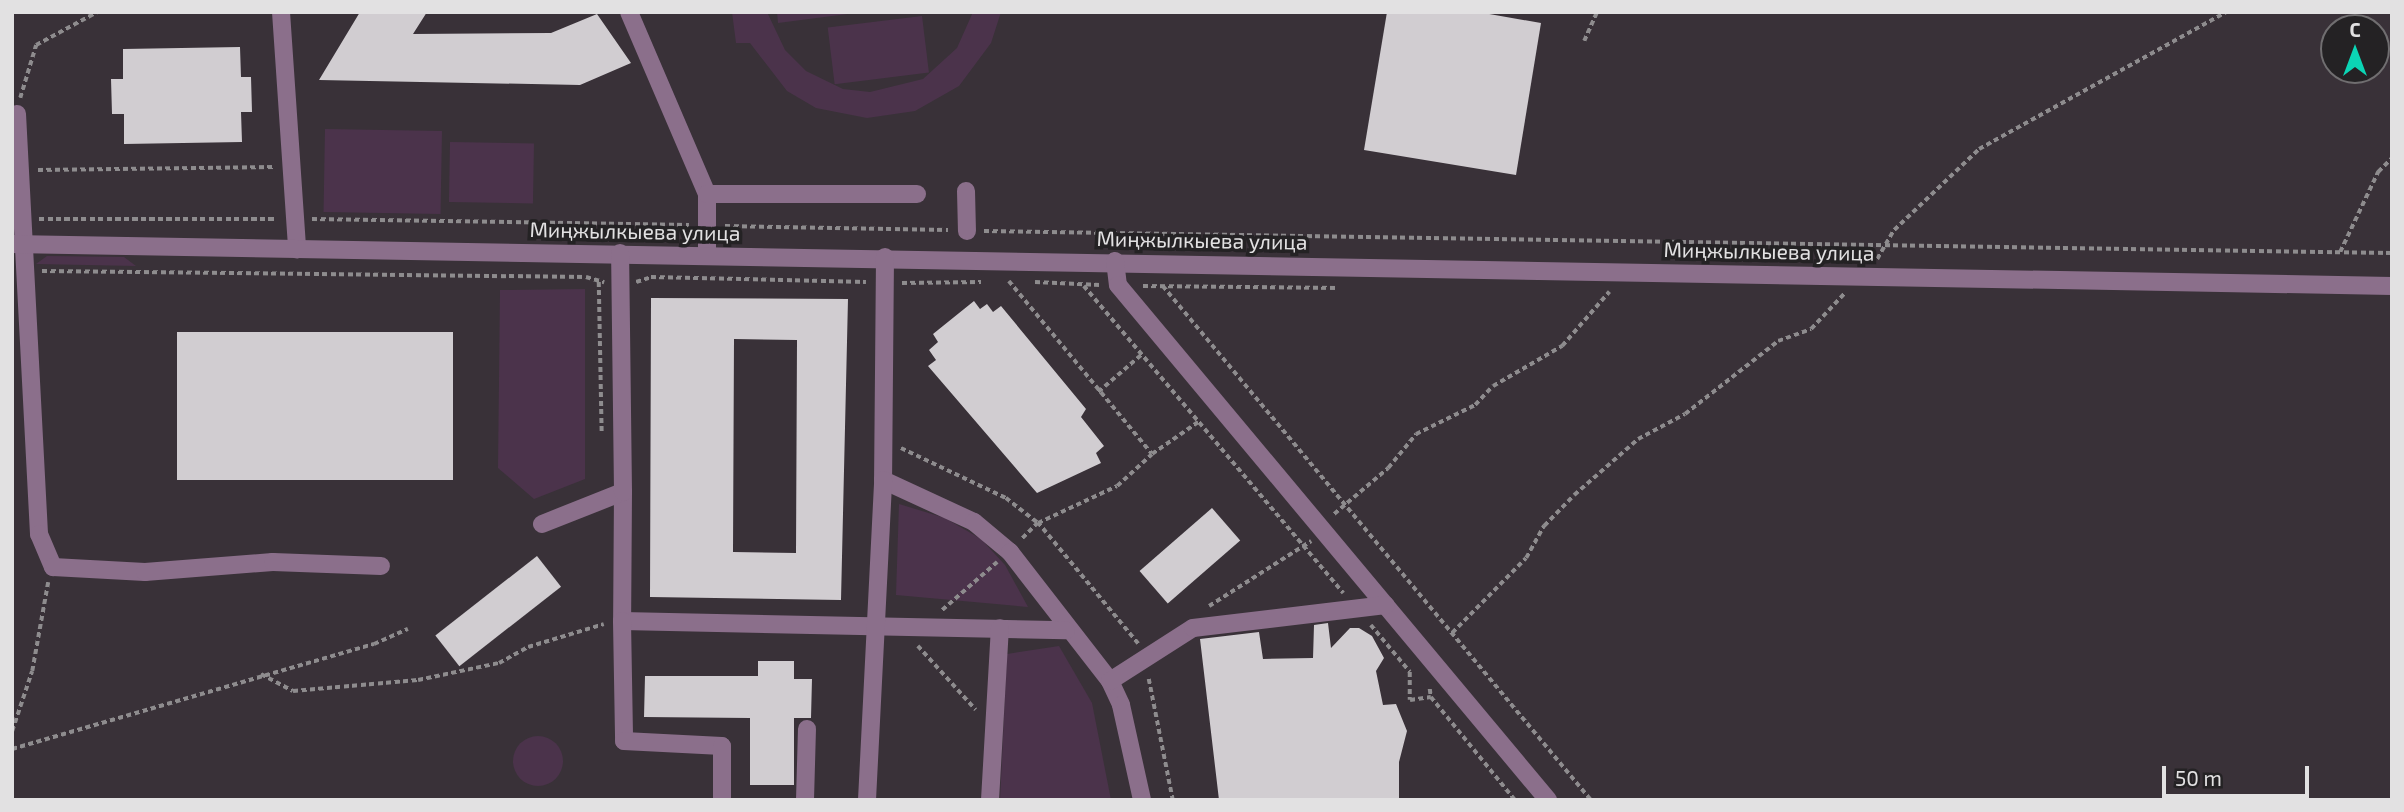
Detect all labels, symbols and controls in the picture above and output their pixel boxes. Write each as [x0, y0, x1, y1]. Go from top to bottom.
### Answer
north arrow [2320, 14, 2390, 84]
text: С [2349, 18, 2361, 41]
street label: Миңжылкыева улица [529, 217, 741, 245]
street label: Миңжылкыева улица [1096, 226, 1308, 254]
street label: Миңжылкыева улица [1663, 237, 1875, 265]
scale bar [2166, 752, 2313, 796]
text: 50 m [2175, 765, 2222, 790]

